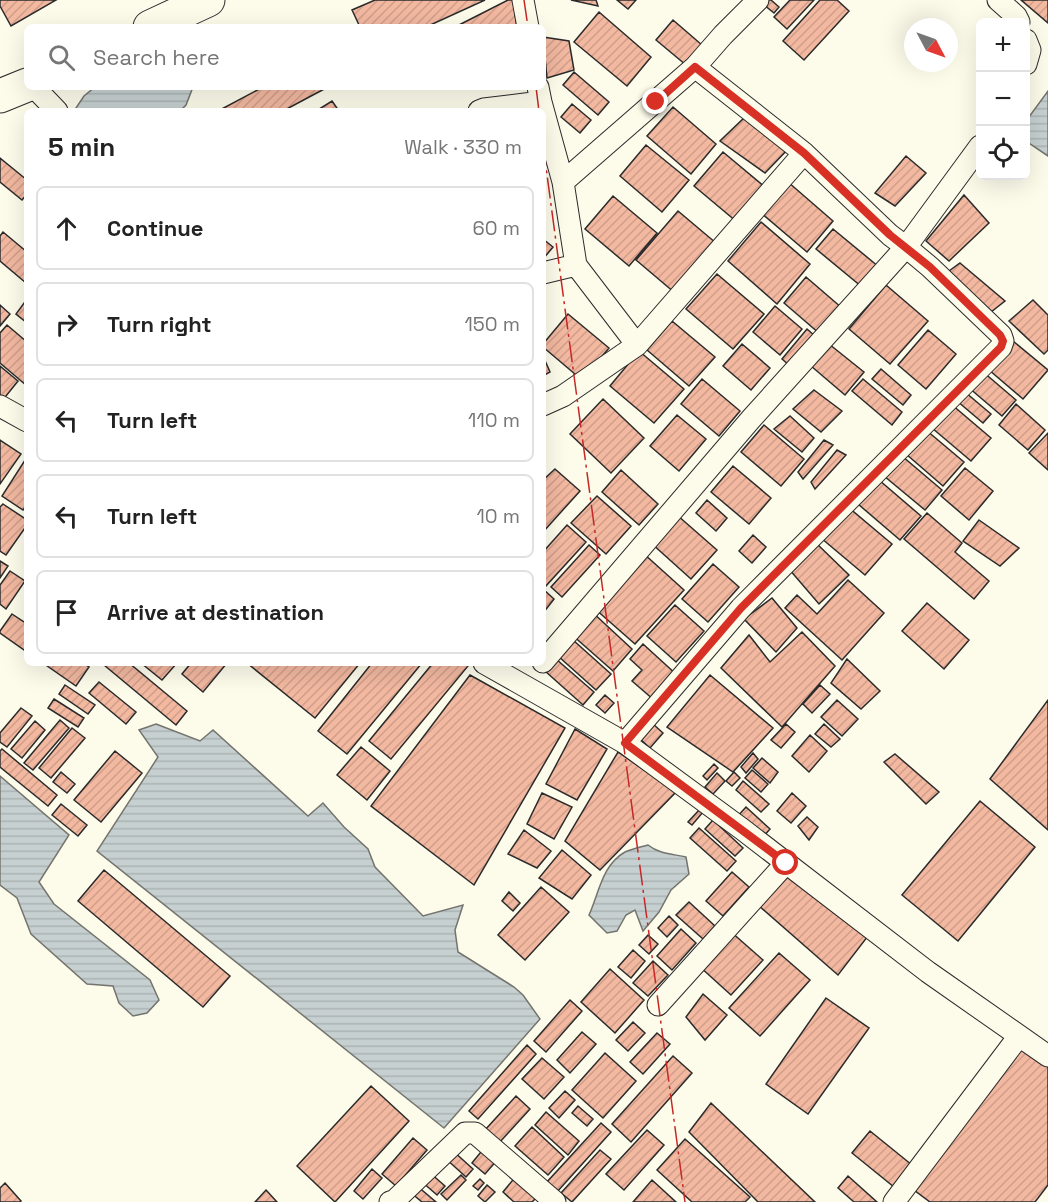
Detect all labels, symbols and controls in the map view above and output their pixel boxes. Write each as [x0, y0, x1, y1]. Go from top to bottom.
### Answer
north arrow [904, 18, 958, 72]
map controls [976, 18, 1030, 180]
button: + [976, 18, 1030, 72]
search box [24, 24, 546, 90]
icon: search [45, 41, 78, 74]
text: Search here [93, 43, 220, 71]
button: − [976, 72, 1030, 126]
route end [642, 88, 668, 114]
button: locate [976, 126, 1030, 180]
text: 5 min [48, 130, 115, 164]
text: Walk · 330 m [404, 134, 522, 160]
icon: ahead [50, 212, 83, 245]
text: Continue [107, 214, 203, 242]
text: 60 m [473, 215, 520, 241]
icon: right [50, 308, 83, 341]
text: Turn right [107, 310, 212, 338]
text: 150 m [465, 311, 520, 337]
icon: left [50, 404, 83, 437]
text: Turn left [107, 406, 197, 434]
text: 110 m [468, 407, 520, 433]
icon: left [50, 500, 83, 533]
text: Turn left [107, 502, 197, 530]
text: 10 m [476, 503, 520, 529]
icon: arrive [50, 596, 83, 629]
text: Arrive at destination [107, 598, 324, 626]
route start [772, 849, 798, 875]

